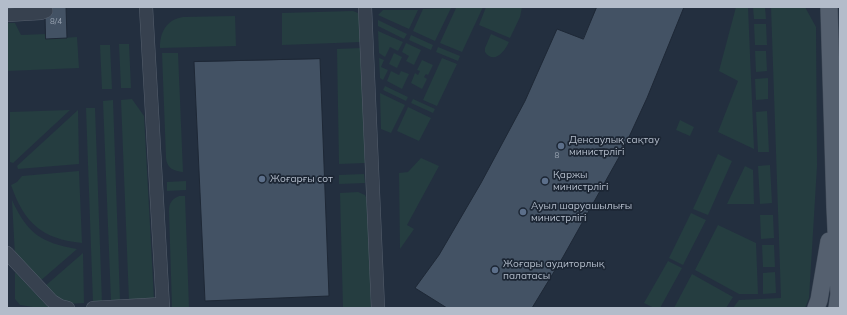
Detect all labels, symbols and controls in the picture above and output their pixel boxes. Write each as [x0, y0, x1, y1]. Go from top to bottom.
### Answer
house number: 8/4 [50, 17, 62, 27]
place label: Денсаулық сақтау министрлігі [569, 134, 660, 158]
marker: Денсаулық сақтау министрлігі [556, 141, 566, 151]
house number: 8 [555, 151, 559, 161]
place label: Қаржы министрлігі [553, 169, 608, 192]
place label: Жоғарғы сот [270, 173, 333, 185]
marker: Жоғарғы сот [257, 174, 267, 184]
marker: Қаржы министрлігі [540, 176, 550, 186]
place label: Ауыл шаруашылығы министрлігі [531, 200, 632, 224]
marker: Ауыл шаруашылығы министрлігі [518, 207, 528, 217]
place label: Жоғары аудиторлық палатасы [503, 258, 605, 282]
marker: Жоғары аудиторлық палатасы [490, 265, 500, 275]

